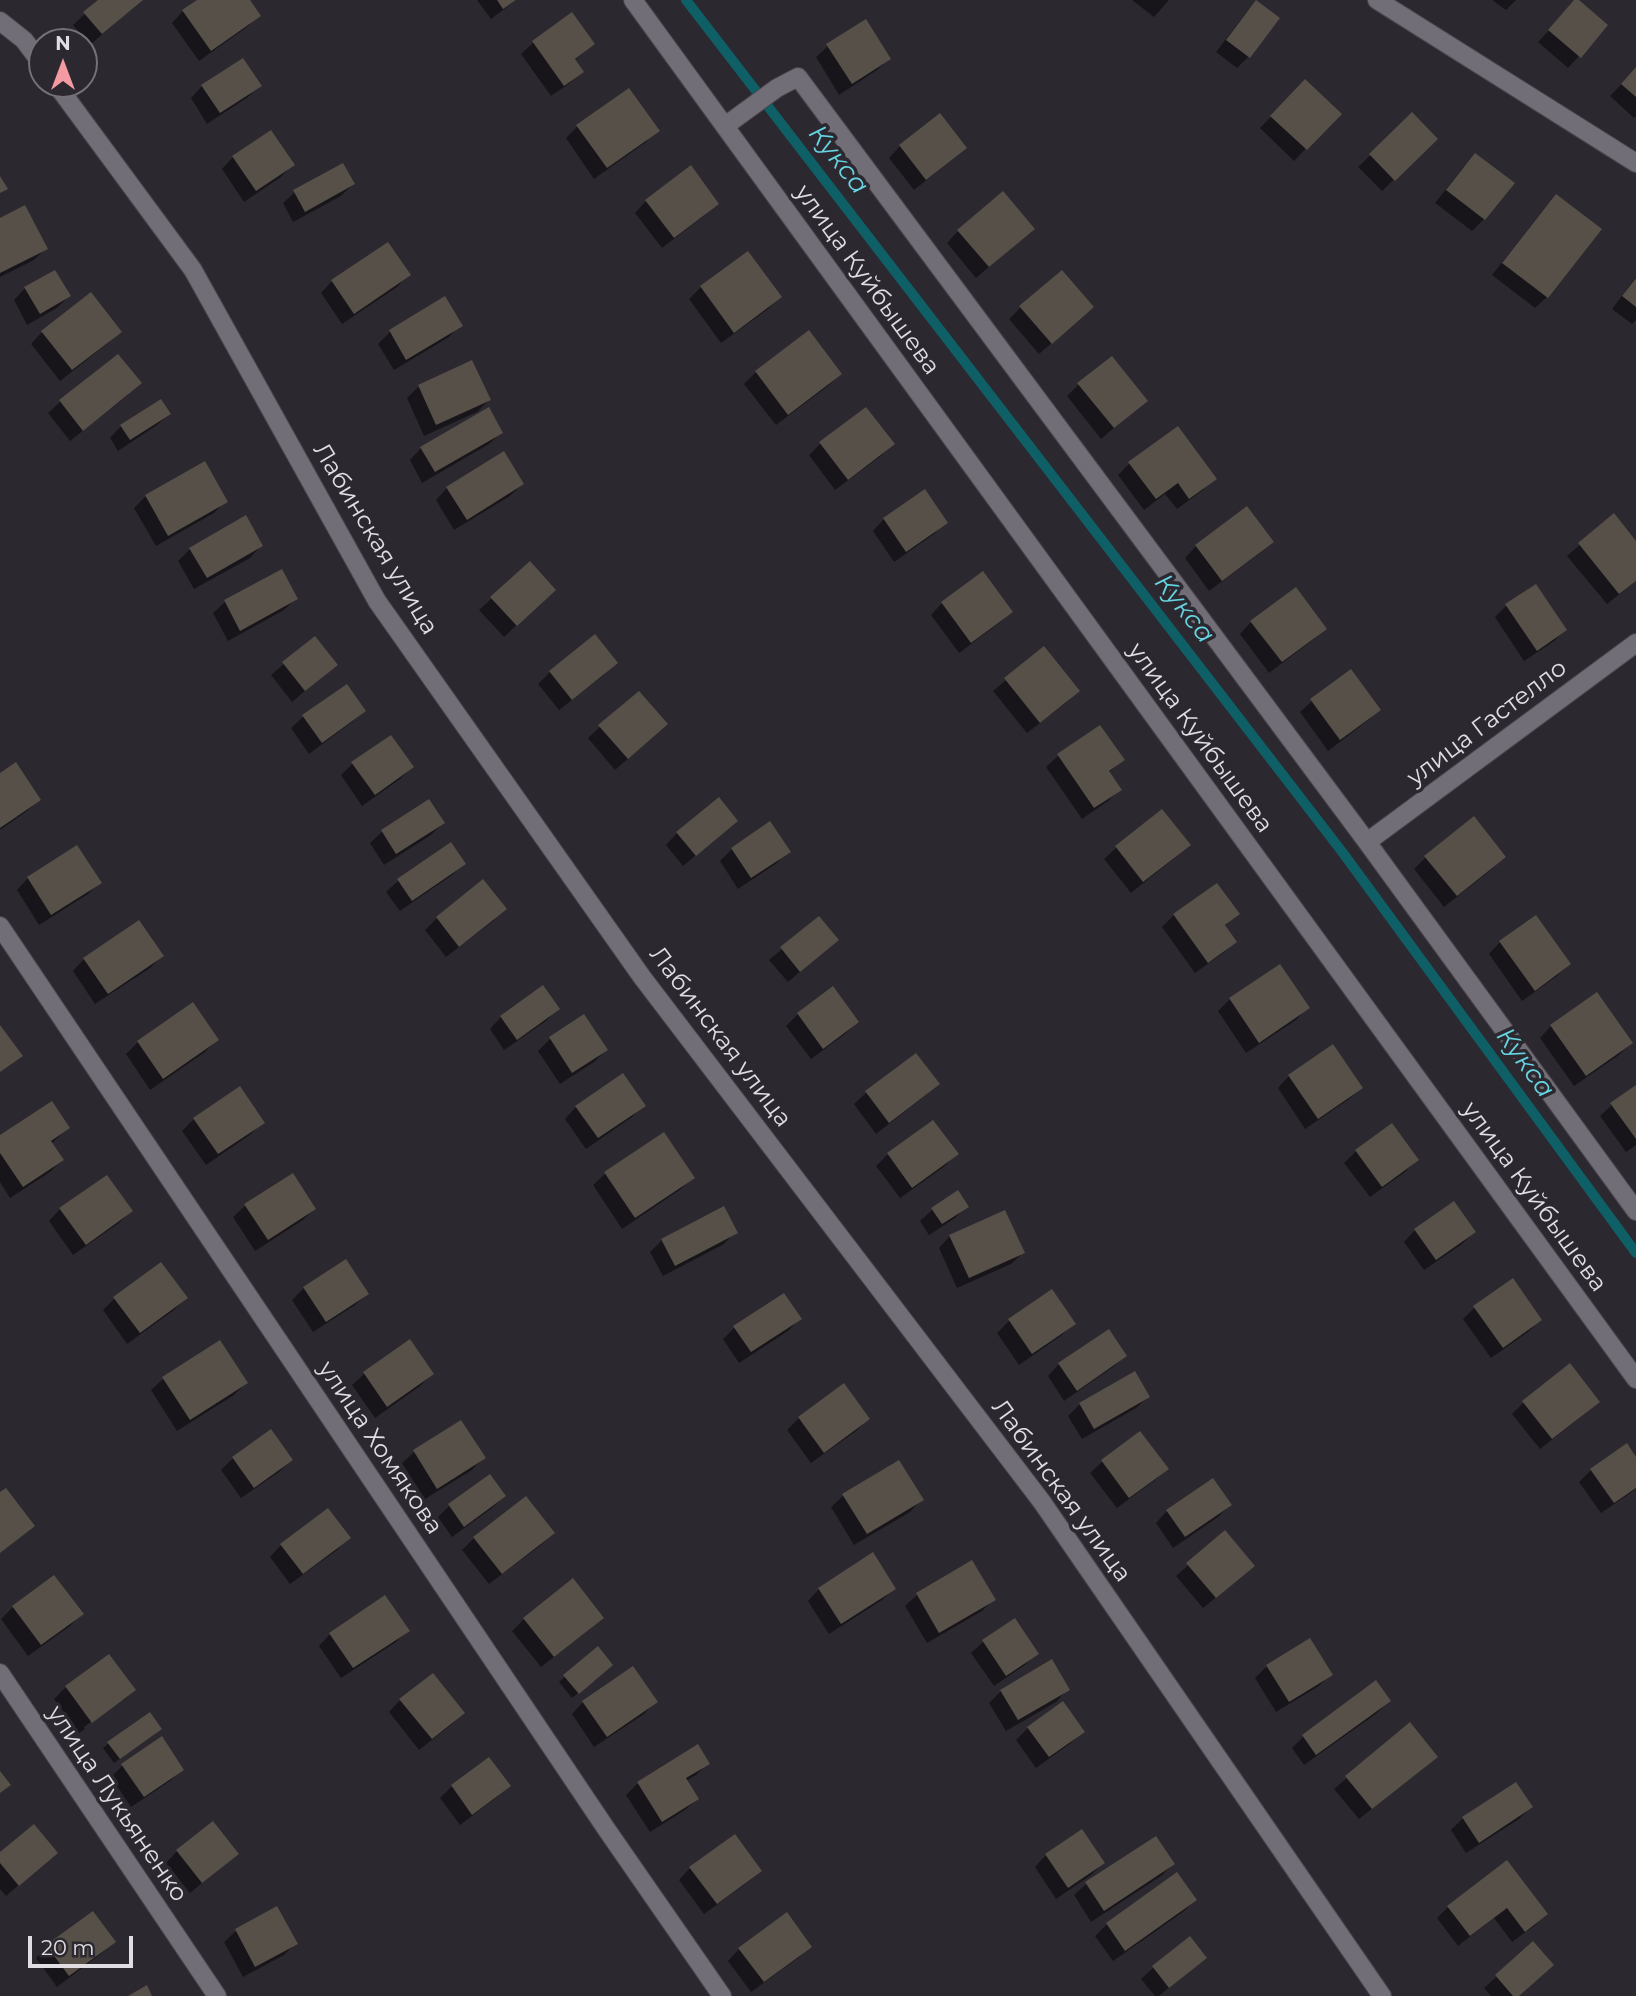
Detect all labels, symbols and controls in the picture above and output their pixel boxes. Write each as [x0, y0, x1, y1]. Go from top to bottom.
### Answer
north arrow [28, 28, 98, 98]
text: N [55, 32, 71, 55]
water label: Кукса [801, 119, 875, 201]
street label: улица Куйбышева [788, 179, 946, 381]
street label: Лабинская улица [306, 438, 444, 640]
water label: Кукса [1147, 568, 1221, 650]
street label: улица Куйбышева [1121, 637, 1279, 839]
street label: улица Гастелло [1401, 654, 1573, 792]
street label: Лабинская улица [643, 941, 797, 1133]
water label: Кукса [1489, 1022, 1561, 1104]
street label: улица Куйбышева [1455, 1096, 1613, 1298]
street label: улица Хомякова [312, 1356, 448, 1540]
street label: Лабинская улица [985, 1394, 1137, 1588]
street label: улица Лукьяненко [41, 1700, 193, 1908]
scale bar [32, 1923, 136, 1967]
text: 20 m [41, 1935, 95, 1960]

